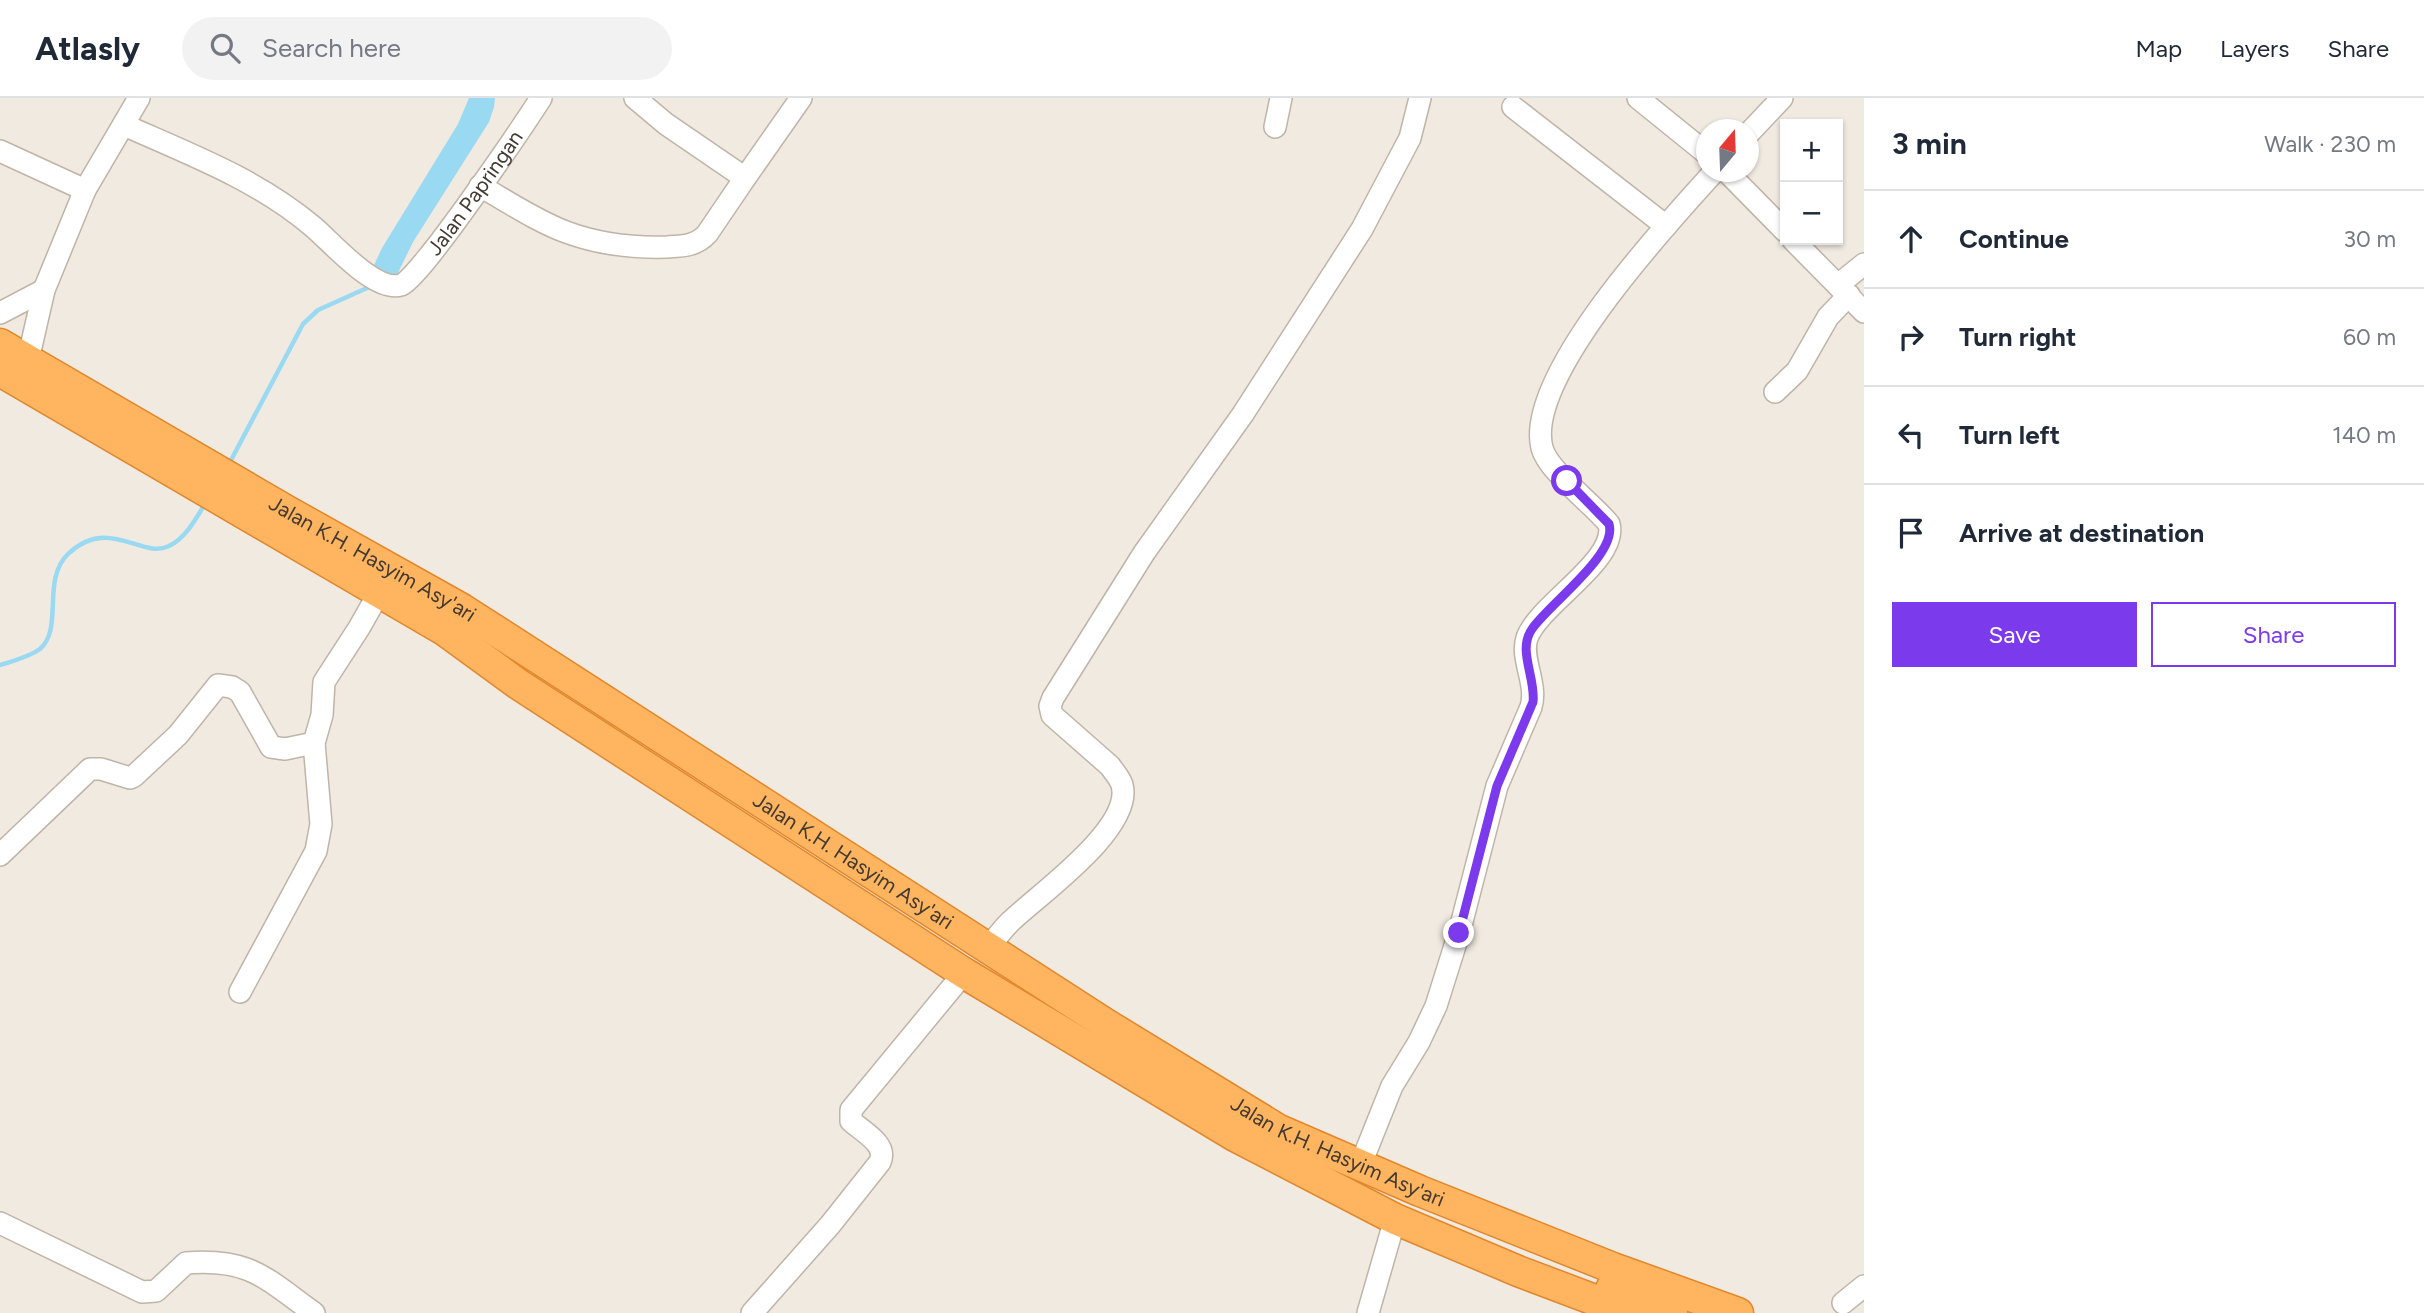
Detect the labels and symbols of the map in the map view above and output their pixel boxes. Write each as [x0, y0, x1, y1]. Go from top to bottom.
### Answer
north arrow [1696, 119, 1759, 182]
street label: Jalan Papringan [422, 126, 528, 260]
route start [1551, 465, 1582, 496]
street label: Jalan K.H. Hasyim Asy'ari [265, 490, 481, 627]
street label: Jalan K.H. Hasyim Asy'ari [749, 787, 958, 934]
route end [1443, 917, 1474, 948]
street label: Jalan K.H. Hasyim Asy'ari [1226, 1091, 1449, 1212]

